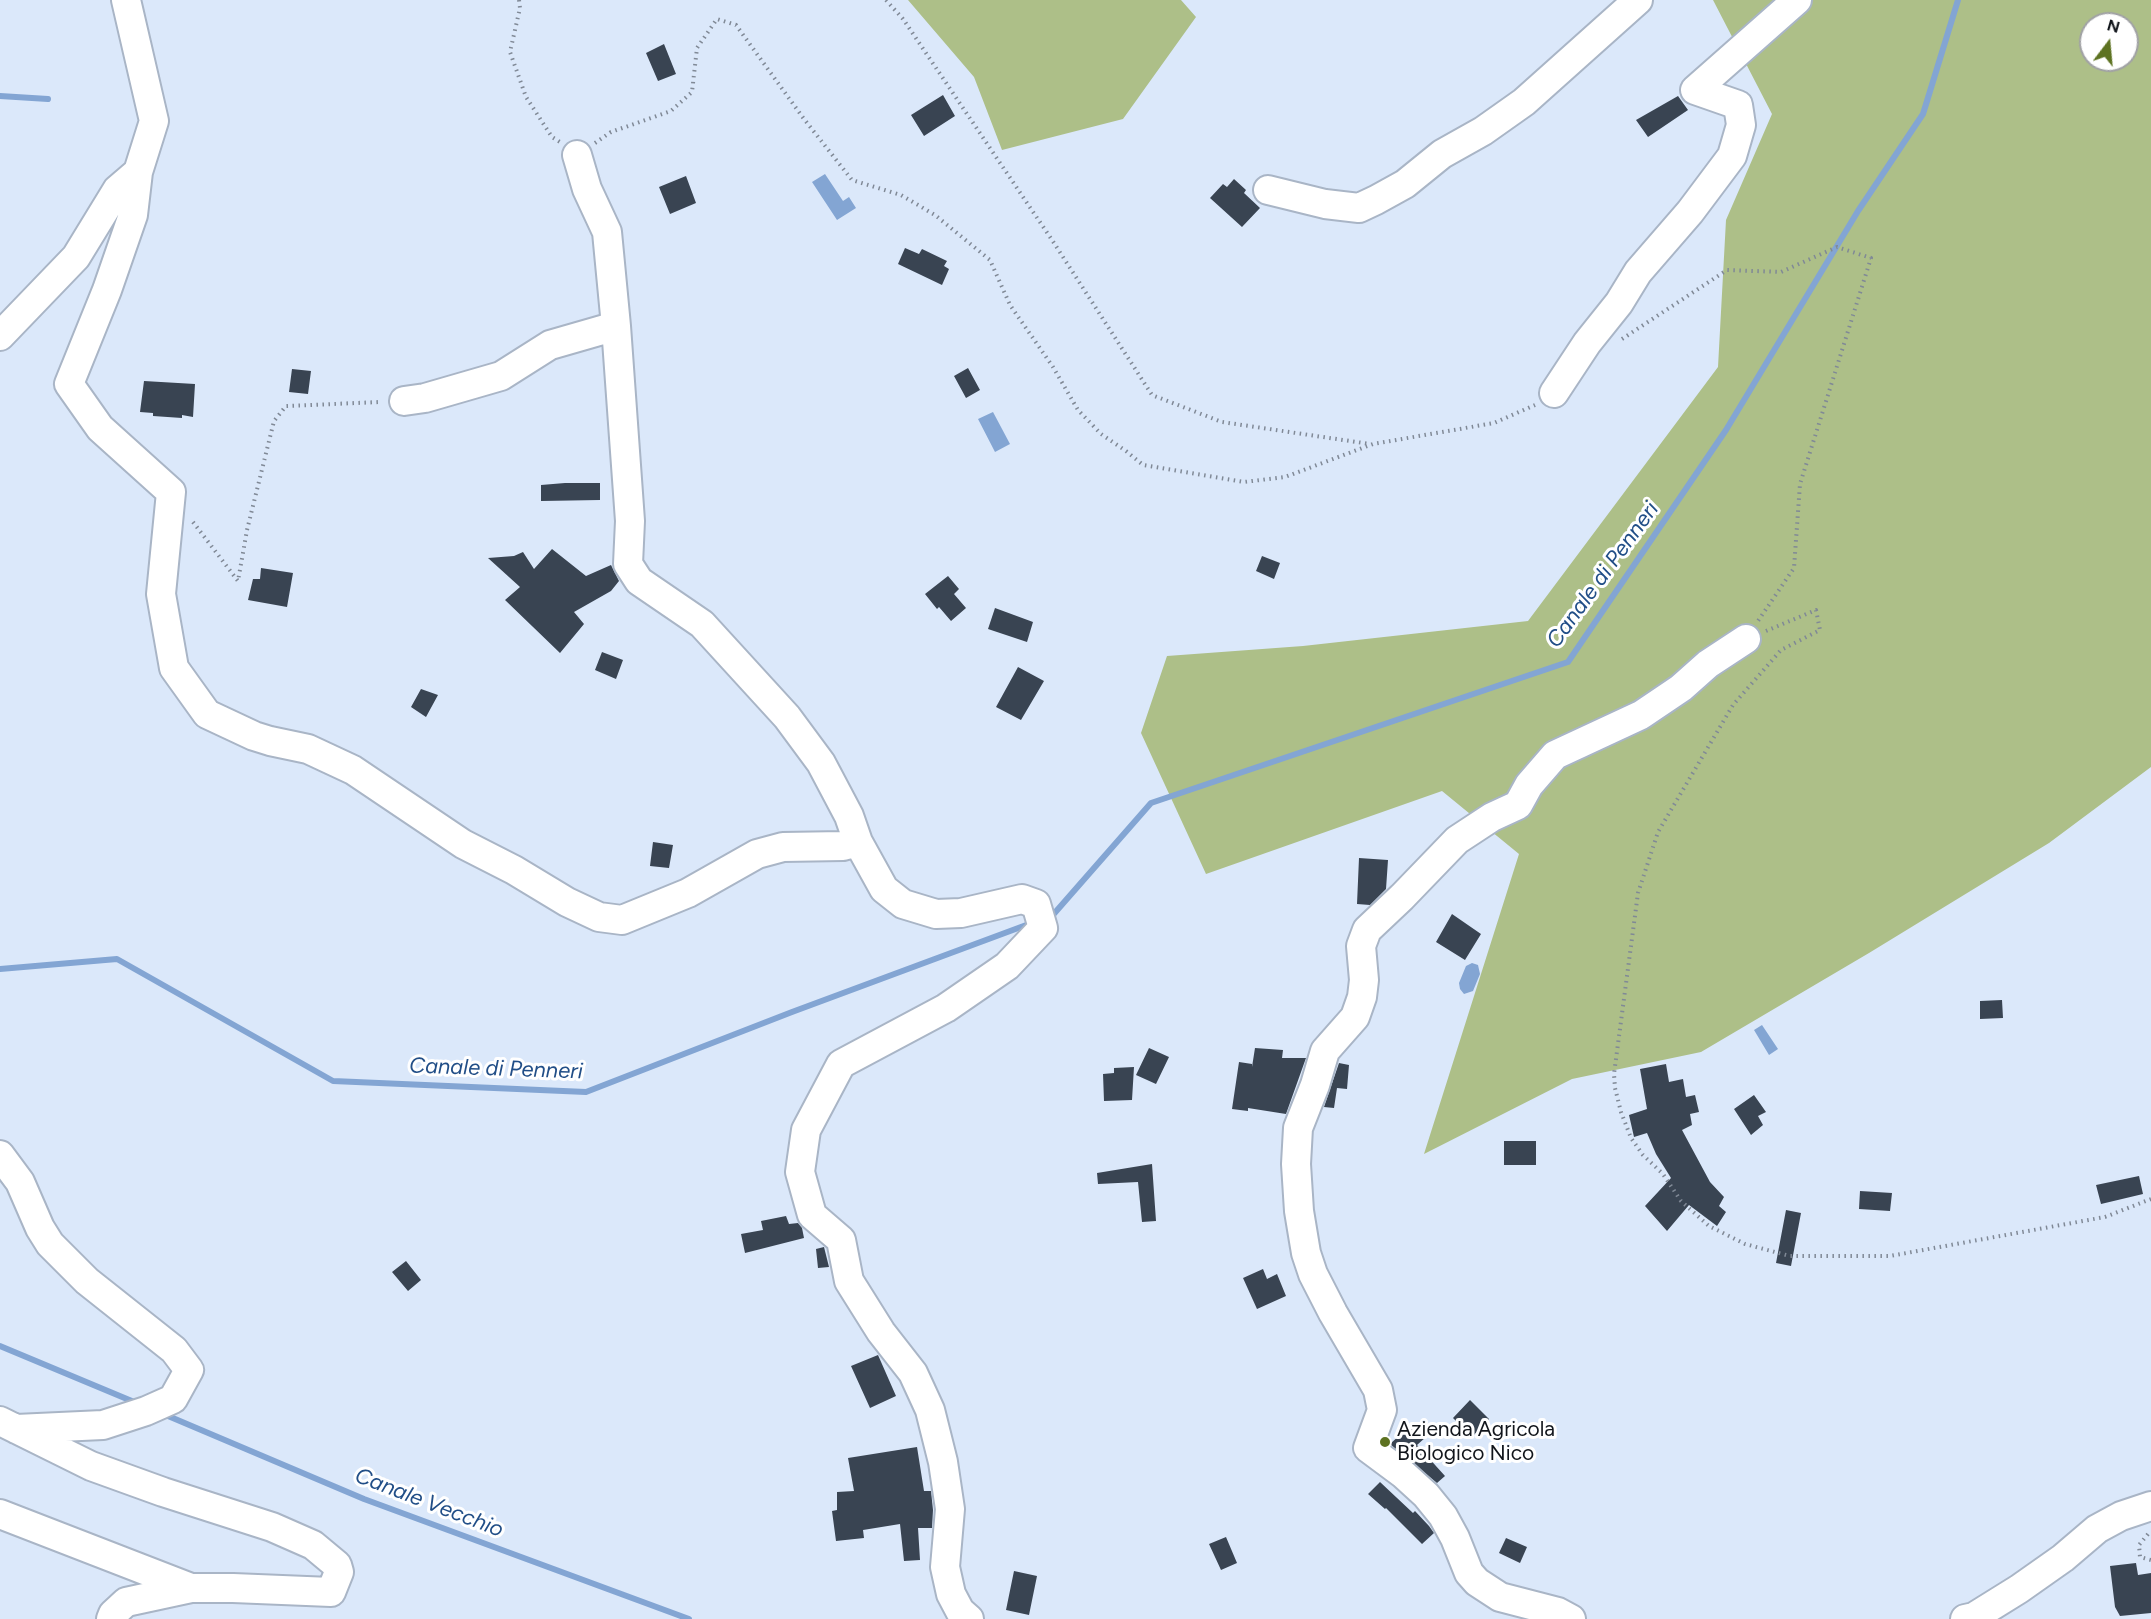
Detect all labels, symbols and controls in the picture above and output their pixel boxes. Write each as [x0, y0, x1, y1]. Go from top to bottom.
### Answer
north arrow [2079, 12, 2139, 72]
text: N [2105, 15, 2122, 37]
water label: Canale di Penneri [1541, 497, 1665, 653]
water label: Canale di Penneri [409, 1053, 583, 1085]
place label: Azienda Agricola Biologico Nico [1397, 1417, 1555, 1467]
marker: Azienda Agricola Biologico Nico [1378, 1435, 1392, 1449]
water label: Canale Vecchio [351, 1463, 507, 1543]

